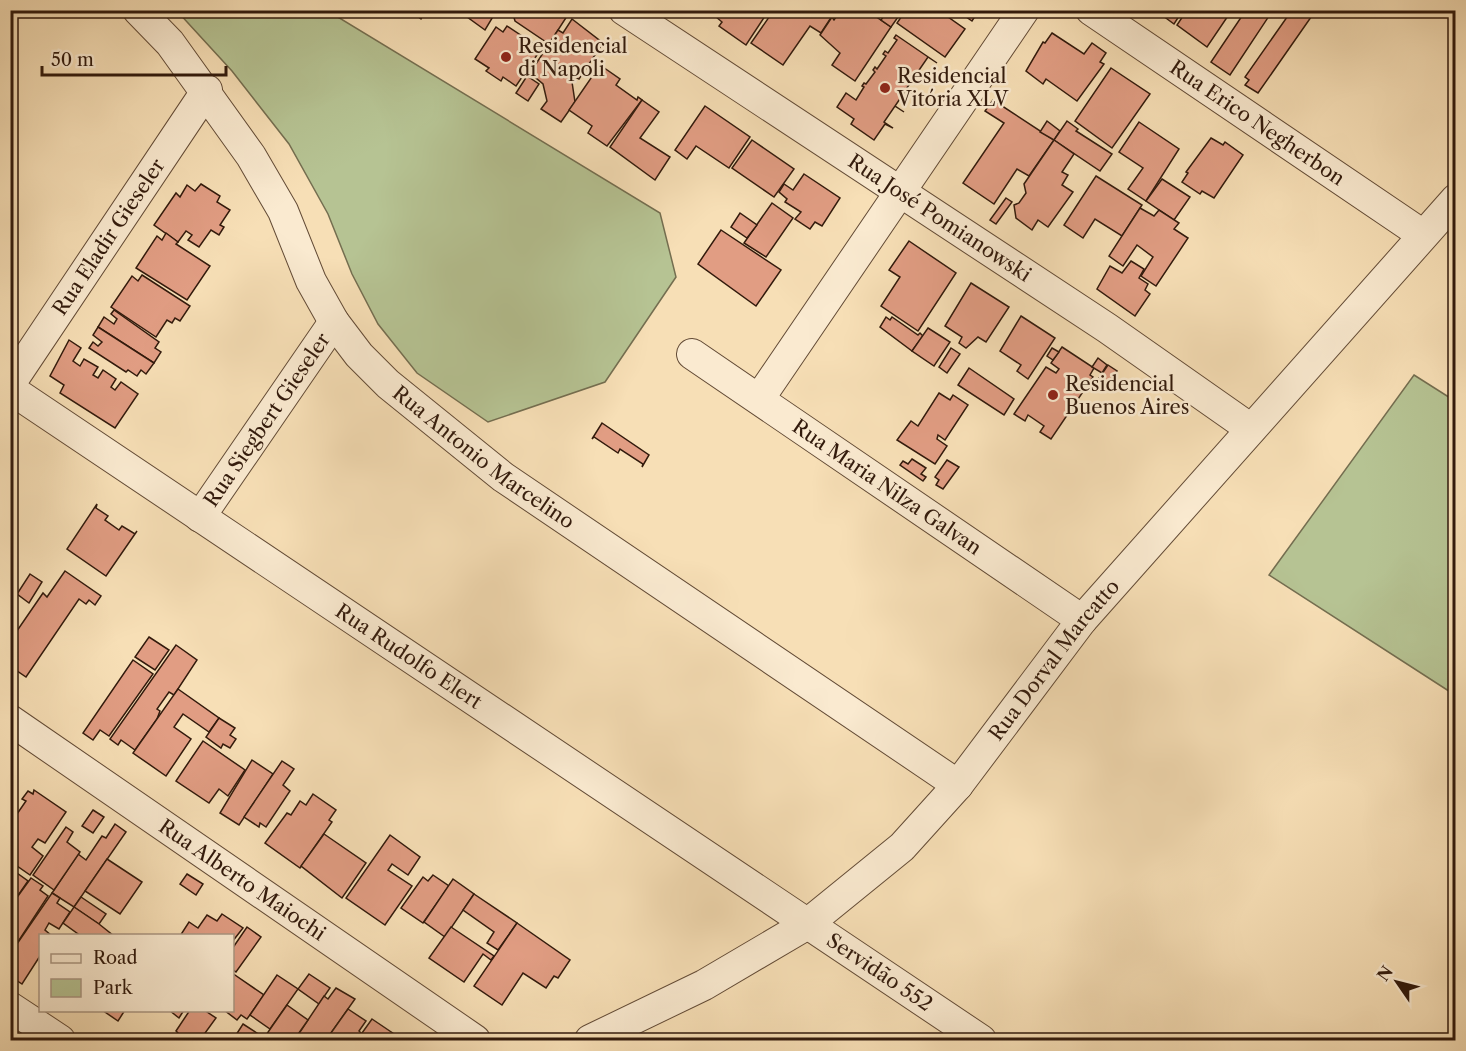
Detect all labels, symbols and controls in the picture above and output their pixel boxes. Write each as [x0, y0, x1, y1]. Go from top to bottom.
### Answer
place label: Residencial di Napoli [518, 34, 628, 81]
scale bar [42, 39, 226, 77]
text: 50 m [51, 49, 94, 71]
marker: Residencial di Napoli [499, 50, 513, 64]
street label: Rua Erico Negherbon [1165, 55, 1350, 191]
place label: Residencial Vitória XLV [896, 64, 1009, 111]
marker: Residencial Vitória XLV [878, 81, 892, 95]
street label: Rua José Pomianowski [844, 149, 1036, 287]
street label: Rua Eladir Gieseler [47, 154, 170, 320]
street label: Rua Siegbert Gieseler [199, 328, 335, 511]
place label: Residencial Buenos Aires [1065, 372, 1189, 419]
street label: Rua Antonio Marcelino [388, 381, 579, 534]
marker: Residencial Buenos Aires [1046, 388, 1060, 402]
street label: Rua Maria Nilza Galvan [788, 414, 986, 560]
street label: Rua Dorval Marcatto [984, 574, 1124, 745]
street label: Rua Rudolfo Elert [331, 599, 486, 714]
street label: Rua Alberto Maiochi [154, 814, 330, 946]
street label: Servidão 552 [822, 928, 937, 1016]
legend [39, 934, 234, 1012]
text: Road [93, 947, 138, 969]
north arrow [1367, 952, 1427, 1012]
text: N [1373, 962, 1397, 985]
text: Park [93, 977, 134, 999]

